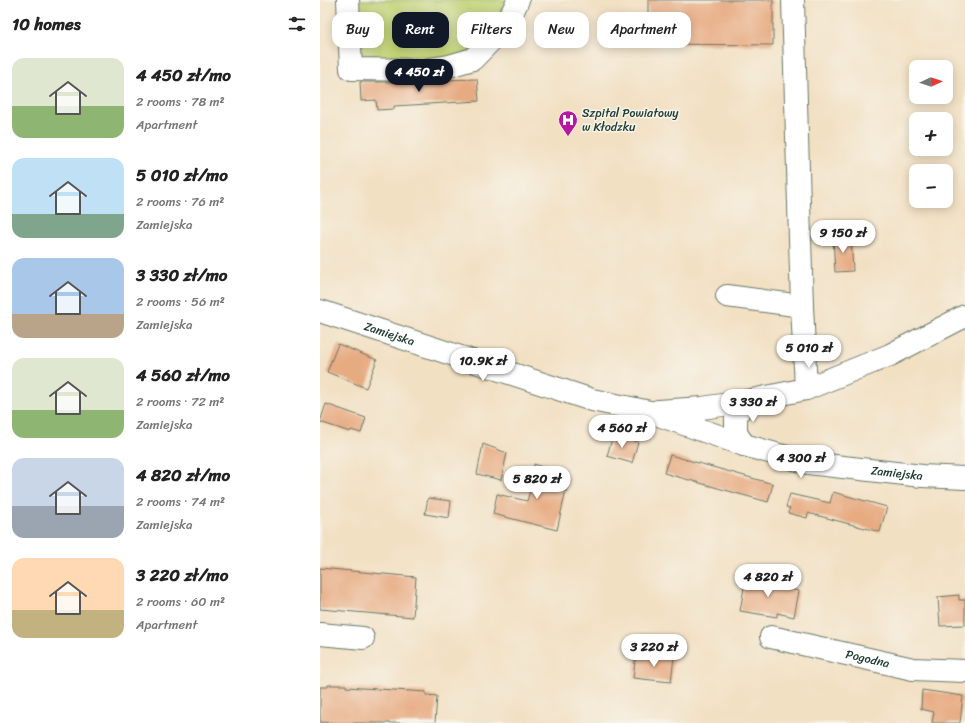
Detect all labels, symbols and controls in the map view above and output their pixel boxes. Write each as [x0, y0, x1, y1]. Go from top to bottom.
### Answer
text: 10 homes [12, 9, 81, 39]
chip: Buy [332, 12, 384, 48]
chip: Rent [392, 12, 449, 48]
chip: Filters [457, 12, 526, 48]
chip: New [534, 12, 589, 48]
chip: Apartment [597, 12, 691, 48]
icon: filters [286, 13, 308, 35]
pin: 4 450 zł [378, 59, 460, 93]
text: 4 450 zł/mo [136, 60, 231, 90]
text: 4 450 zł [394, 60, 444, 83]
north arrow [909, 60, 953, 104]
map controls [909, 60, 953, 208]
icon: home [44, 74, 92, 122]
text: 2 rooms · 78 m² [136, 90, 225, 113]
place label: Szpital Powiatowy w Kłodzku [582, 102, 679, 138]
hospital icon: Szpital Powiatowy w Kłodzku [557, 109, 579, 137]
button: + [909, 112, 953, 156]
text: Apartment [136, 113, 197, 136]
text: 5 010 zł/mo [136, 160, 228, 190]
button: − [909, 164, 953, 208]
icon: home [44, 174, 92, 222]
text: 2 rooms · 76 m² [136, 190, 224, 213]
text: Zamiejska [136, 213, 192, 236]
pin: 9 150 zł [802, 220, 884, 254]
text: 9 150 zł [820, 221, 866, 244]
text: 3 330 zł/mo [136, 260, 227, 290]
icon: home [44, 274, 92, 322]
text: 2 rooms · 56 m² [136, 290, 225, 313]
text: Zamiejska [136, 313, 192, 336]
street label: Zamiejska [361, 315, 418, 352]
pin: 5 010 zł [768, 335, 850, 369]
text: 5 010 zł [785, 336, 833, 359]
pin: 10.9K zł [442, 348, 524, 382]
text: 10.9K zł [459, 349, 507, 372]
text: 4 560 zł/mo [136, 360, 230, 390]
icon: home [44, 374, 92, 422]
pin: 3 330 zł [712, 389, 794, 423]
text: 2 rooms · 72 m² [136, 390, 224, 413]
text: 3 330 zł [730, 390, 776, 413]
text: Zamiejska [136, 413, 192, 436]
pin: 4 560 zł [581, 415, 663, 449]
text: 4 560 zł [598, 416, 646, 439]
pin: 4 300 zł [760, 445, 842, 479]
text: 4 300 zł [777, 446, 825, 469]
street label: Zamiejska [870, 459, 924, 487]
text: 4 820 zł/mo [136, 460, 230, 490]
pin: 5 820 zł [496, 466, 578, 500]
text: 5 820 zł [513, 467, 561, 490]
icon: home [44, 474, 92, 522]
text: 2 rooms · 74 m² [136, 490, 225, 513]
text: Zamiejska [136, 513, 192, 536]
text: 3 220 zł/mo [136, 560, 228, 590]
pin: 4 820 zł [727, 564, 809, 598]
text: 4 820 zł [744, 565, 792, 588]
icon: home [44, 574, 92, 622]
text: 2 rooms · 60 m² [136, 590, 225, 613]
text: Apartment [136, 613, 197, 636]
pin: 3 220 zł [613, 634, 695, 668]
text: 3 220 zł [630, 635, 678, 658]
street label: Pogodna [843, 643, 892, 674]

